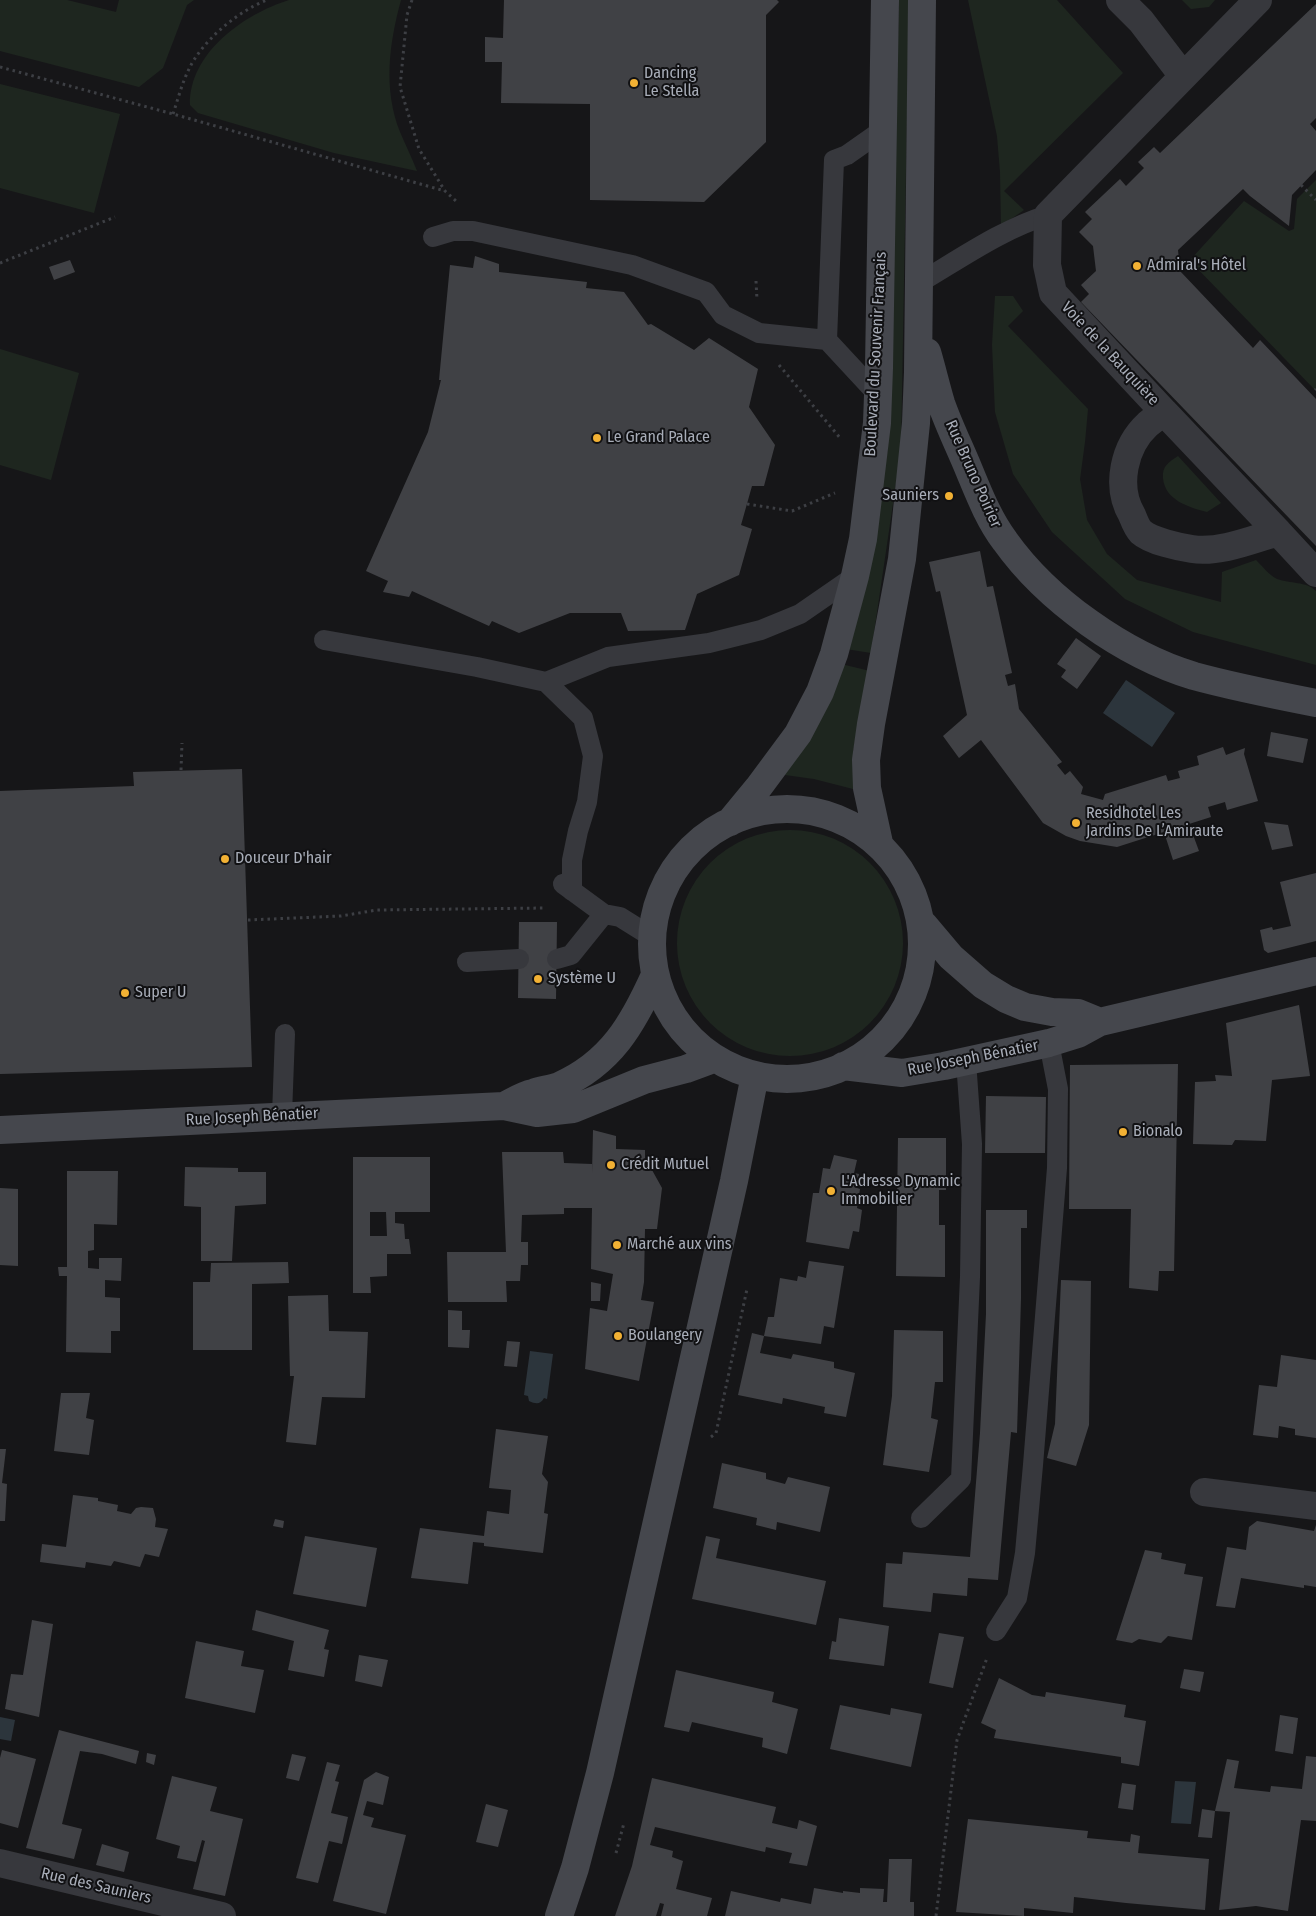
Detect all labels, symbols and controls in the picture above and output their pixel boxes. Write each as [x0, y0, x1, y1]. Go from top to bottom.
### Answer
place label: Dancing Le Stella [644, 64, 699, 102]
marker: Dancing Le Stella [628, 77, 640, 89]
street label: Boulevard du Souvenir Français [861, 251, 891, 457]
place label: Admiral's Hôtel [1147, 256, 1246, 276]
marker: Admiral's Hôtel [1131, 260, 1143, 272]
street label: Voie de la Bauquière [1057, 298, 1163, 410]
street label: Rue Bruno Poirier [941, 417, 1005, 531]
place label: Le Grand Palace [607, 428, 710, 448]
marker: Le Grand Palace [591, 432, 603, 444]
place label: Sauniers [882, 486, 939, 506]
marker: Sauniers [943, 490, 955, 502]
place label: Residhotel Les Jardins De L’Amiraute [1086, 804, 1223, 842]
marker: Residhotel Les Jardins De L’Amiraute [1070, 817, 1082, 829]
place label: Douceur D'hair [235, 849, 332, 869]
marker: Douceur D'hair [219, 853, 231, 865]
place label: Système U [548, 969, 616, 989]
marker: Système U [532, 973, 544, 985]
place label: Super U [135, 983, 186, 1003]
marker: Super U [119, 987, 131, 999]
street label: Rue Joseph Bénatier [906, 1036, 1040, 1080]
street label: Rue Joseph Bénatier [185, 1104, 319, 1130]
place label: Bionalo [1133, 1122, 1183, 1142]
marker: Bionalo [1117, 1126, 1129, 1138]
place label: Crédit Mutuel [621, 1155, 709, 1175]
marker: Crédit Mutuel [605, 1159, 617, 1171]
place label: L'Adresse Dynamic Immobilier [841, 1172, 960, 1210]
marker: L'Adresse Dynamic Immobilier [825, 1185, 837, 1197]
place label: Marché aux vins [627, 1235, 732, 1255]
marker: Marché aux vins [611, 1239, 623, 1251]
place label: Boulangery [628, 1326, 702, 1346]
marker: Boulangery [612, 1330, 624, 1342]
street label: Rue des Sauniers [39, 1864, 153, 1908]

